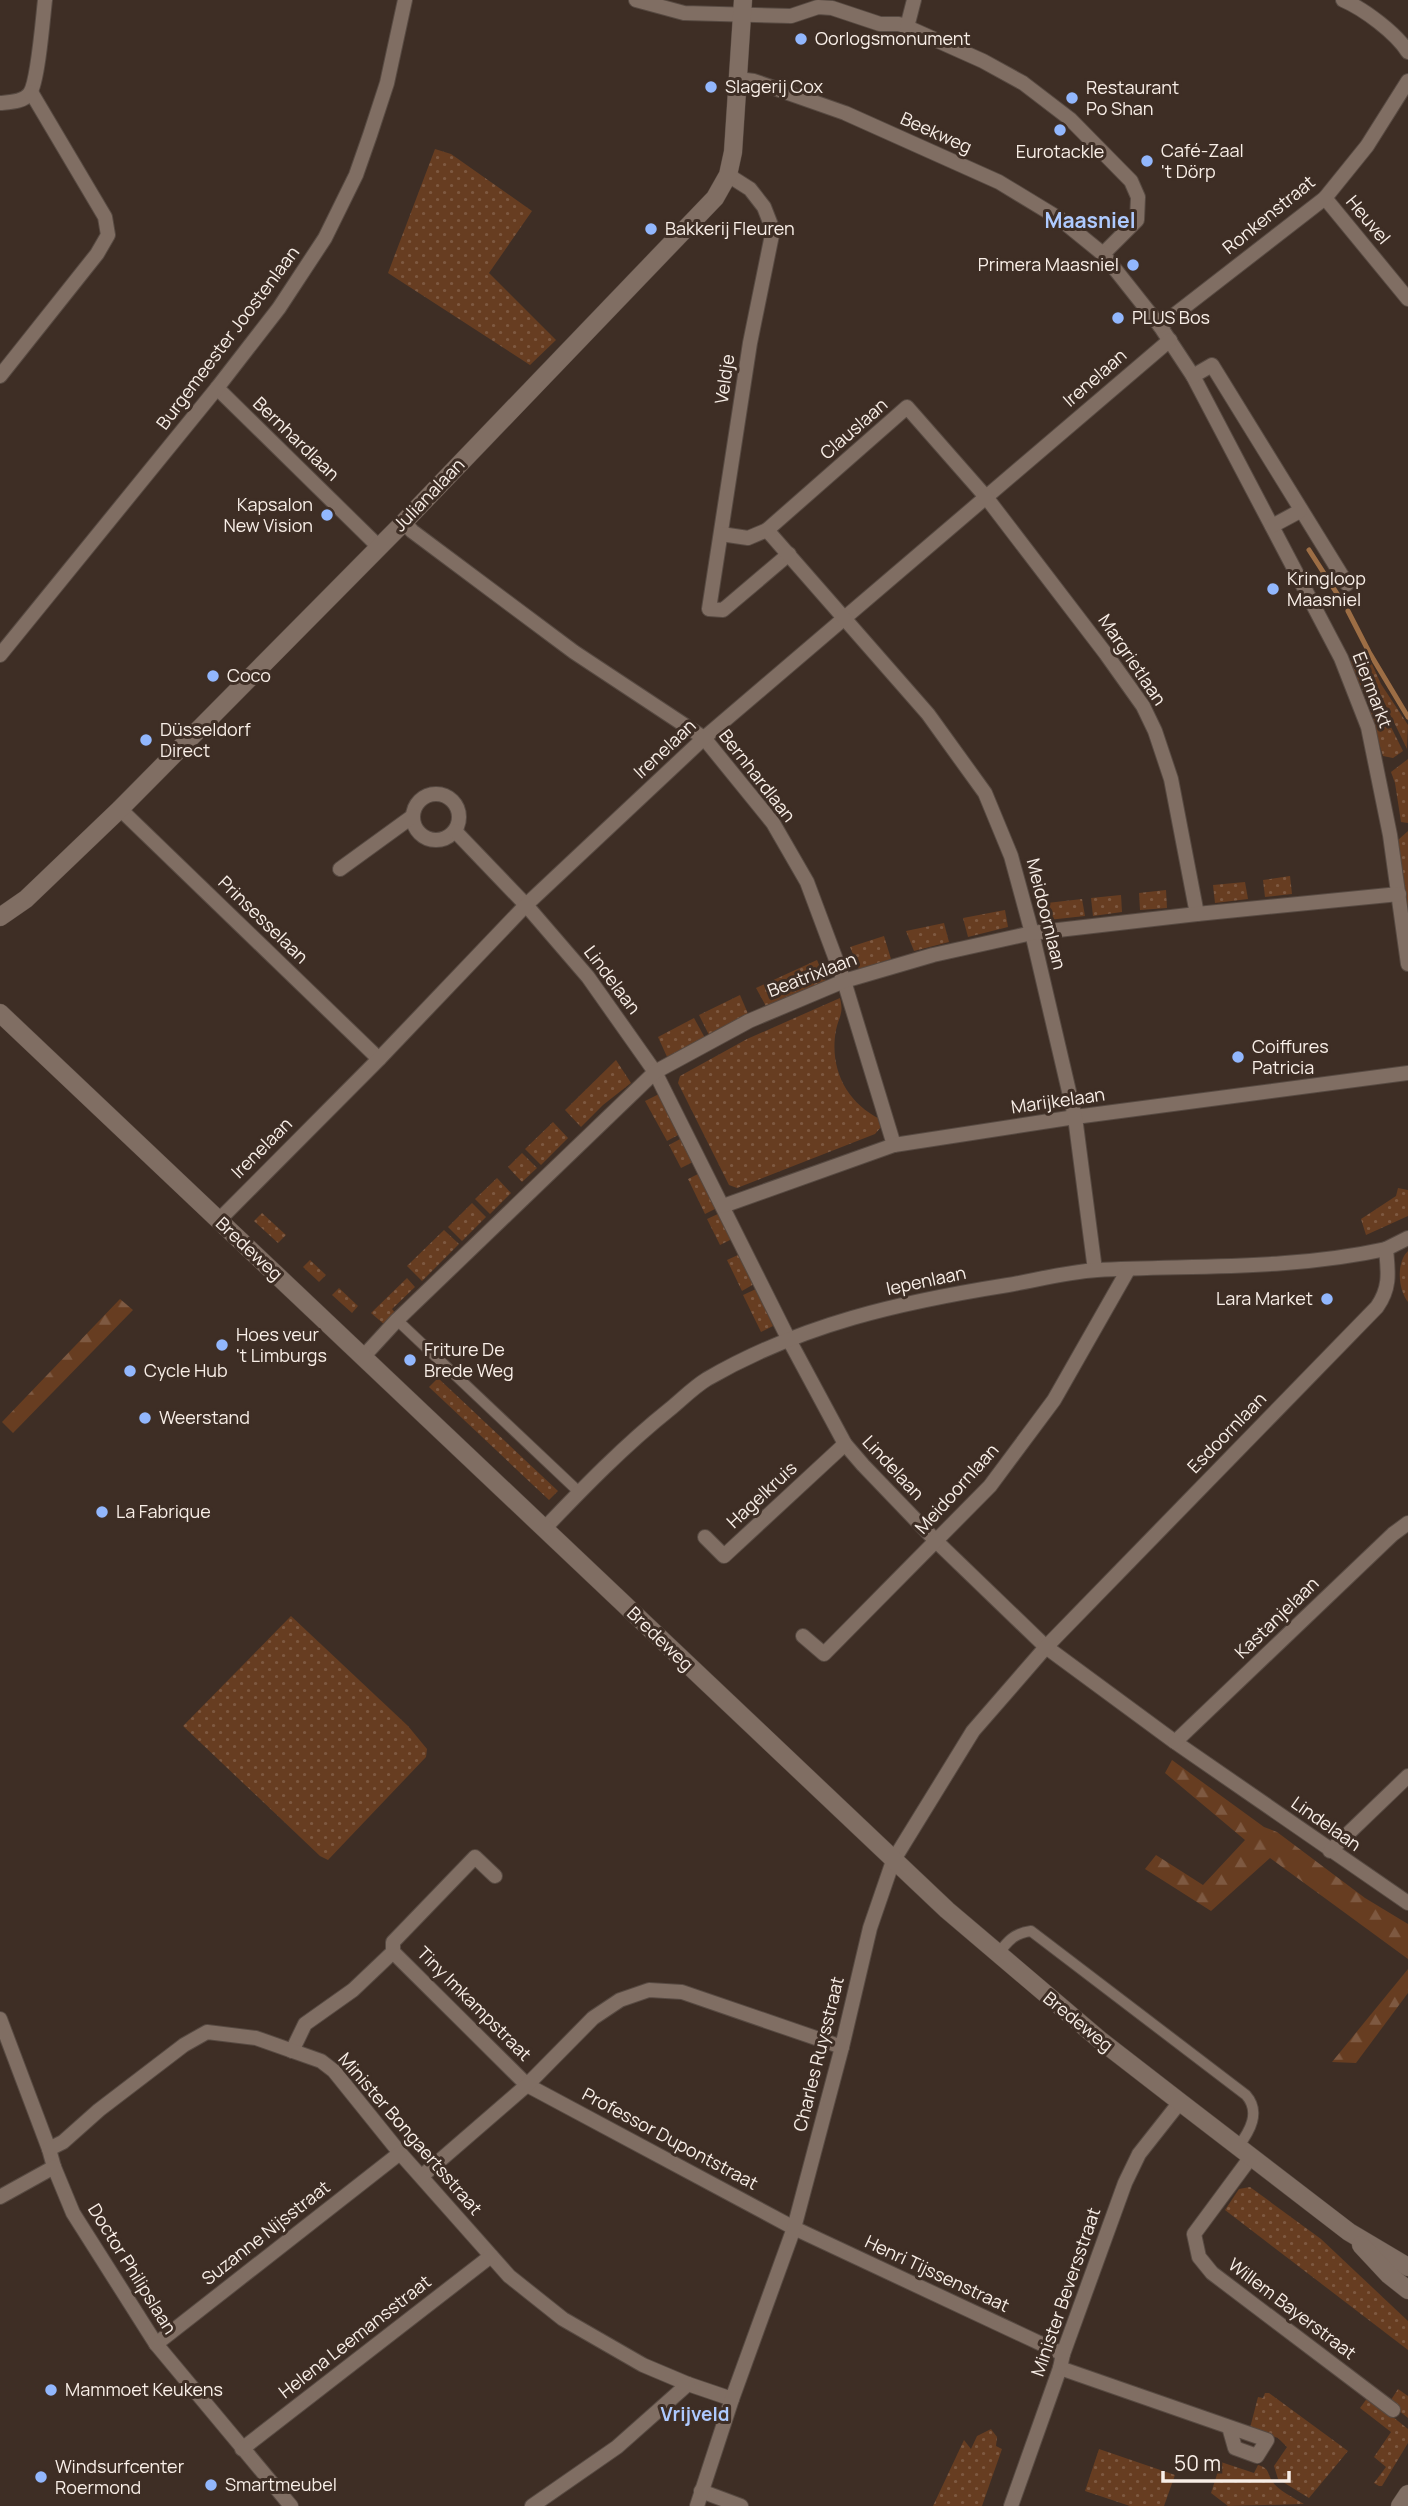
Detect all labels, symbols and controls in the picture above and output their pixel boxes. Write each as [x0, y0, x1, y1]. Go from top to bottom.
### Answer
place label: Oorlogsmonument [815, 26, 971, 50]
marker: Oorlogsmonument [793, 31, 809, 47]
place label: Slagerij Cox [725, 74, 824, 98]
place label: Restaurant Po Shan [1086, 75, 1179, 120]
marker: Slagerij Cox [703, 79, 719, 95]
marker: Restaurant Po Shan [1064, 90, 1080, 106]
street label: Beekweg [897, 106, 976, 158]
marker: Eurotackle [1052, 122, 1068, 138]
place label: Café-Zaal 't Dörp [1161, 138, 1244, 183]
place label: Eurotackle [1016, 139, 1104, 163]
marker: Café-Zaal 't Dörp [1139, 153, 1155, 169]
street label: Ronkenstraat [1217, 170, 1320, 259]
street label: Heuvel [1341, 190, 1396, 249]
district label: Maasniel [1044, 206, 1136, 234]
place label: Bakkerij Fleuren [665, 216, 795, 240]
marker: Bakkerij Fleuren [643, 221, 659, 237]
street label: Burgemeester Joostenlaan [150, 241, 304, 434]
place label: Primera Maasniel [978, 252, 1119, 276]
marker: Primera Maasniel [1125, 257, 1141, 273]
place label: PLUS Bos [1132, 305, 1210, 329]
marker: PLUS Bos [1110, 310, 1126, 326]
street label: Irenelaan [1057, 343, 1131, 411]
street label: Veldje [709, 352, 739, 405]
street label: Bernhardlaan [248, 391, 345, 486]
street label: Clauslaan [814, 392, 892, 464]
street label: Julianalaan [387, 453, 469, 536]
place label: Kapsalon New Vision [223, 492, 313, 537]
marker: Kapsalon New Vision [319, 507, 335, 523]
place label: Kringloop Maasniel [1287, 566, 1366, 611]
marker: Kringloop Maasniel [1265, 581, 1281, 597]
street label: Margrietlaan [1093, 609, 1172, 710]
street label: Eiermarkt [1348, 648, 1398, 731]
place label: Coco [227, 663, 271, 687]
marker: Coco [205, 668, 221, 684]
street label: Irenelaan [628, 713, 701, 783]
place label: Düsseldorf Direct [160, 717, 251, 762]
street label: Bernhardlaan [714, 724, 802, 827]
marker: Düsseldorf Direct [138, 732, 154, 748]
street label: Meidoornlaan [1022, 856, 1072, 972]
street label: Prinsesselaan [213, 870, 314, 968]
street label: Lindelaan [579, 940, 646, 1019]
street label: Beatrixlaan [764, 946, 860, 1002]
place label: Coiffures Patricia [1252, 1034, 1329, 1079]
marker: Coiffures Patricia [1230, 1049, 1246, 1065]
street label: Marijkelaan [1009, 1082, 1106, 1118]
street label: Irenelaan [226, 1112, 297, 1183]
street label: Bredeweg [211, 1211, 288, 1285]
street label: Iepenlaan [884, 1260, 968, 1300]
place label: Lara Market [1216, 1286, 1313, 1310]
marker: Lara Market [1319, 1291, 1335, 1307]
place label: Hoes veur 't Limburgs [236, 1322, 327, 1367]
marker: Hoes veur 't Limburgs [214, 1337, 230, 1353]
place label: Friture De Brede Weg [424, 1337, 514, 1382]
marker: Friture De Brede Weg [402, 1352, 418, 1368]
place label: Cycle Hub [144, 1358, 228, 1382]
marker: Cycle Hub [122, 1363, 138, 1379]
street label: Esdoornlaan [1182, 1387, 1271, 1478]
place label: Weerstand [159, 1405, 250, 1429]
marker: Weerstand [137, 1410, 153, 1426]
street label: Lindelaan [858, 1430, 930, 1505]
street label: Meidoornlaan [909, 1438, 1003, 1539]
street label: Hagelkruis [721, 1456, 801, 1533]
place label: La Fabrique [116, 1499, 211, 1523]
marker: La Fabrique [94, 1504, 110, 1520]
street label: Kastanjelaan [1229, 1571, 1323, 1663]
street label: Bredeweg [622, 1601, 699, 1676]
street label: Lindelaan [1287, 1790, 1366, 1856]
street label: Tiny Imkampstraat [412, 1941, 537, 2066]
street label: Charles Ruysstraat [787, 1974, 849, 2134]
street label: Bredeweg [1039, 1986, 1119, 2057]
street label: Minister Bongaertsstraat [334, 2047, 488, 2220]
street label: Professor Dupontstraat [578, 2082, 763, 2195]
street label: Suzanne Nijsstraat [196, 2175, 335, 2290]
street label: Doctor Philipslaan [83, 2199, 183, 2338]
street label: Minister Beversstraat [1025, 2204, 1105, 2379]
street label: Henri Tijssenstraat [861, 2229, 1014, 2317]
street label: Willem Bayerstraat [1224, 2252, 1362, 2364]
street label: Helena Leemansstraat [273, 2269, 435, 2403]
place label: Mammoet Keukens [65, 2377, 223, 2401]
marker: Mammoet Keukens [43, 2382, 59, 2398]
district label: Vrijveld [660, 2401, 730, 2427]
scale bar [1163, 2440, 1289, 2484]
text: 50 m [1174, 2449, 1221, 2477]
place label: Windsurfcenter Roermond [55, 2454, 185, 2499]
marker: Windsurfcenter Roermond [33, 2469, 49, 2485]
place label: Smartmeubel [225, 2472, 337, 2496]
marker: Smartmeubel [203, 2477, 219, 2493]

